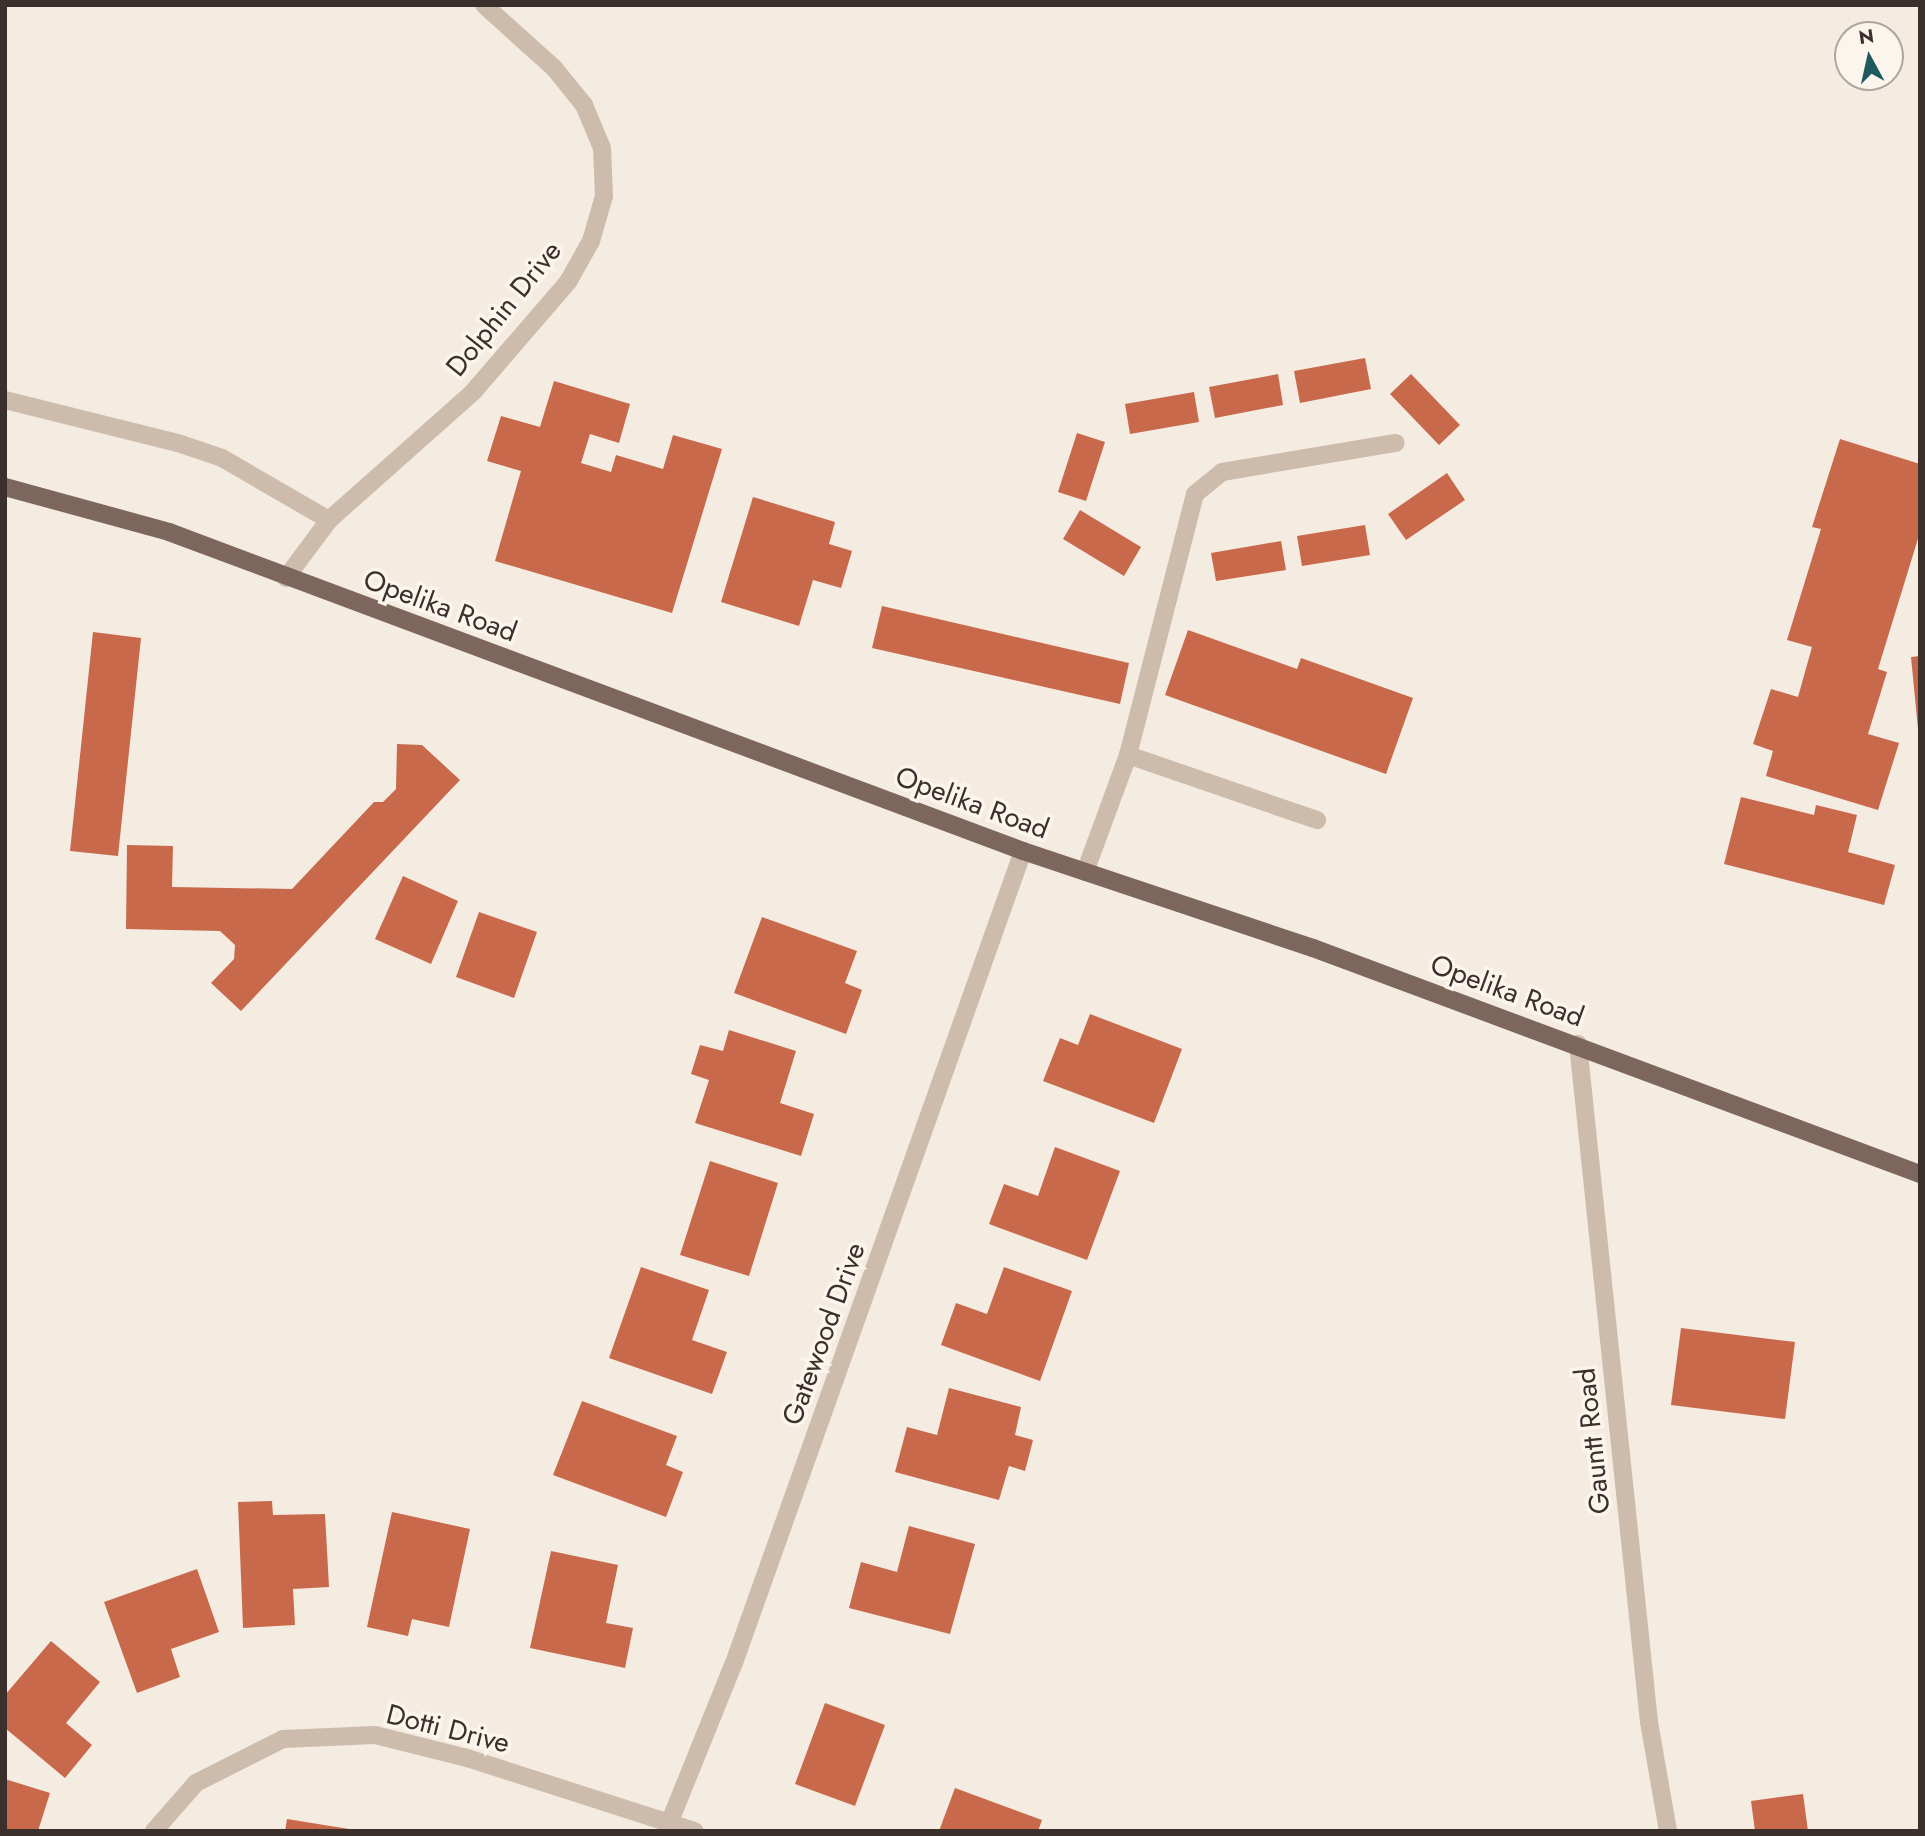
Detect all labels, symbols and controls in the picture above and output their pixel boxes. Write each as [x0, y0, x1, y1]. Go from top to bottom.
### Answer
north arrow [1834, 21, 1904, 91]
text: N [1857, 22, 1876, 51]
street label: Dolphin Drive [439, 235, 569, 383]
street label: Opelika Road [359, 563, 521, 649]
street label: Opelika Road [891, 760, 1053, 846]
street label: Opelika Road [1426, 948, 1588, 1034]
street label: Gatewood Drive [775, 1238, 873, 1430]
street label: Gauntt Road [1569, 1366, 1617, 1516]
street label: Dotti Drive [383, 1697, 513, 1761]

